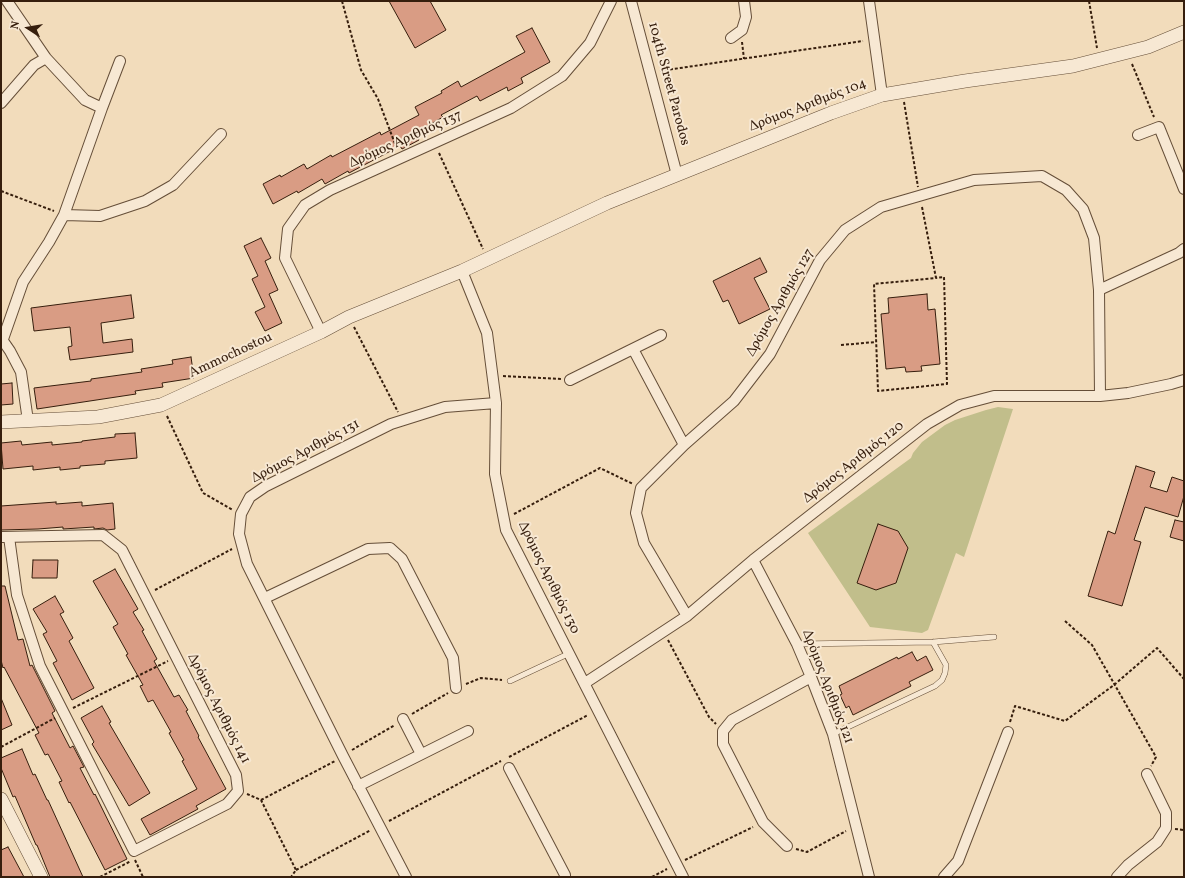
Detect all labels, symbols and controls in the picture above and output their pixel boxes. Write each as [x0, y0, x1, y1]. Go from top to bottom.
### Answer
north arrow [8, 8, 48, 48]
text: N [8, 20, 24, 31]
street label: 104th Street Parodos [643, 20, 693, 148]
street label: Δρόμος Αριθμός 104 [747, 76, 869, 136]
street label: Δρόμος Αριθμός 137 [347, 108, 465, 172]
street label: Δρόμος Αριθμός 127 [743, 246, 819, 360]
street label: Ammochostou [187, 329, 275, 383]
street label: Δρόμος Αριθμός 131 [249, 416, 363, 488]
street label: Δρόμος Αριθμός 120 [800, 418, 908, 508]
street label: Δρόμος Αριθμός 130 [513, 519, 583, 637]
street label: Δρόμος Αριθμός 121 [797, 628, 857, 746]
street label: Δρόμος Αριθμός 141 [183, 651, 253, 767]

